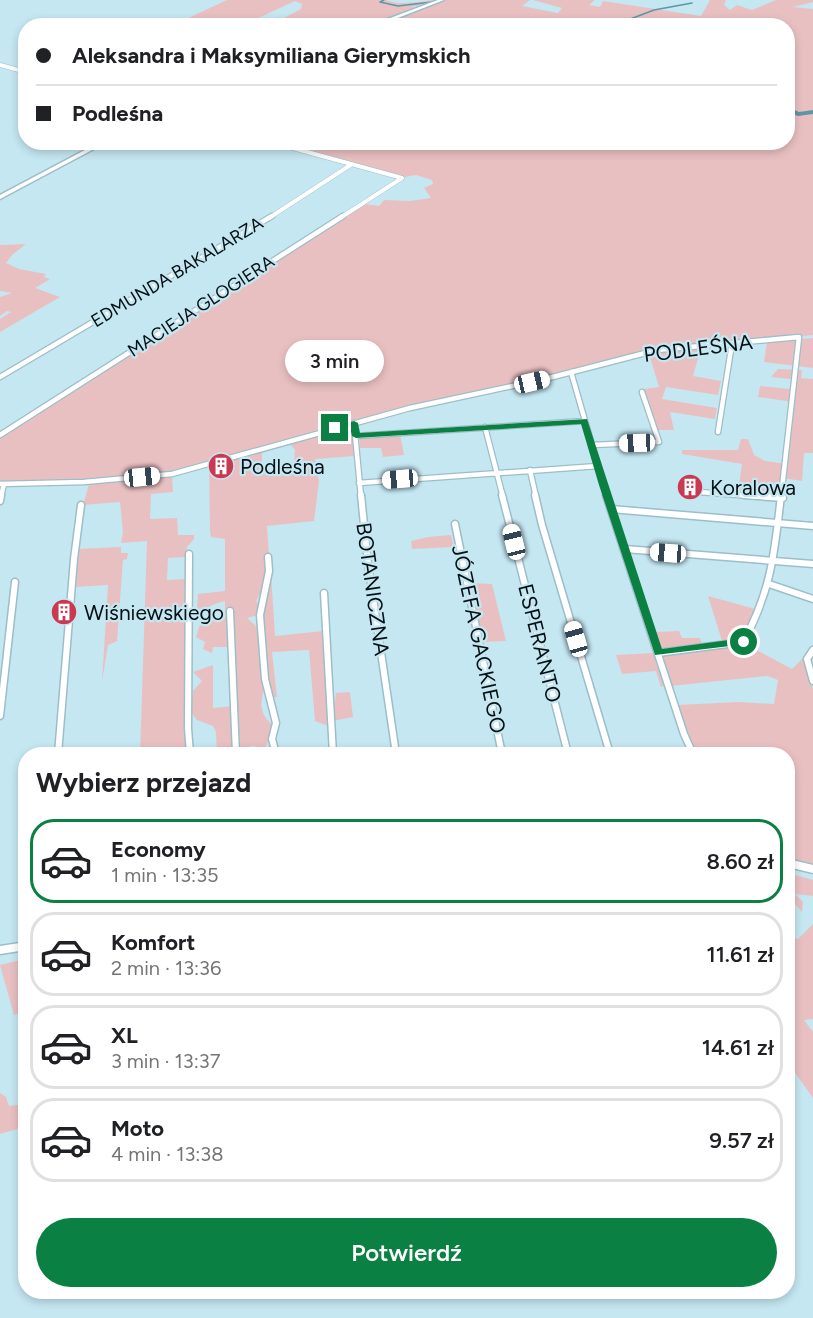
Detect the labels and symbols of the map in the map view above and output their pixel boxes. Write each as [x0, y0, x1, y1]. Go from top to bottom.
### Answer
street label: EDMUNDA BAKALARZA [87, 212, 267, 332]
street label: MACIEJA GLOGIERA [124, 250, 278, 362]
street label: PODLEŚNA [642, 329, 754, 367]
callout: 3 min [286, 341, 385, 383]
car [512, 369, 552, 395]
route end [321, 414, 348, 441]
car [619, 433, 655, 453]
building icon: Podleśna [206, 451, 236, 481]
place label: Podleśna [240, 454, 325, 479]
car [123, 466, 161, 488]
car [381, 468, 419, 490]
building icon: Koralowa [675, 472, 705, 502]
place label: Koralowa [710, 475, 796, 500]
street label: BOTANICZNA [351, 521, 395, 657]
car [501, 522, 527, 562]
street label: JÓZEFA GACKIEGO [447, 543, 511, 735]
car [649, 543, 687, 563]
street label: ESPERANTO [513, 581, 567, 705]
building icon: Wiśniewskiego [49, 597, 79, 627]
place label: Wiśniewskiego [84, 600, 224, 625]
car [562, 619, 590, 659]
route start [730, 628, 757, 655]

